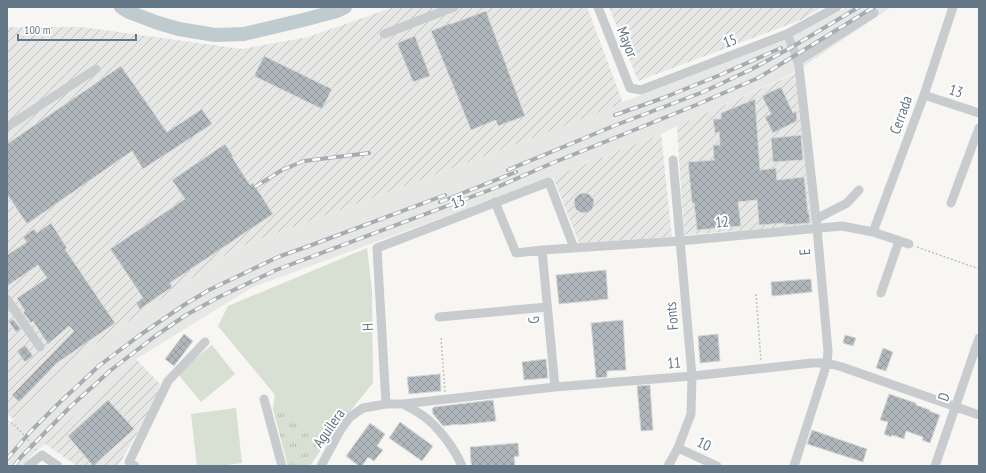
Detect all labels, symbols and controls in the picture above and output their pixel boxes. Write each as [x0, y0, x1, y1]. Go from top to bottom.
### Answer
scale bar [18, 16, 136, 42]
text: 100 m [24, 22, 51, 37]
street label: Mayor [613, 24, 643, 61]
street label: 15 [720, 29, 740, 52]
street label: 13 [947, 79, 966, 102]
street label: Cerrada [885, 93, 916, 137]
street label: 13 [448, 190, 468, 213]
street label: 12 [714, 211, 730, 232]
street label: E [795, 248, 814, 256]
street label: Fonts [661, 301, 682, 331]
street label: G [524, 316, 543, 325]
street label: H [358, 323, 377, 332]
street label: 11 [666, 352, 682, 373]
street label: D [933, 390, 954, 404]
street label: Aguilera [308, 405, 349, 451]
street label: 10 [694, 432, 715, 455]

